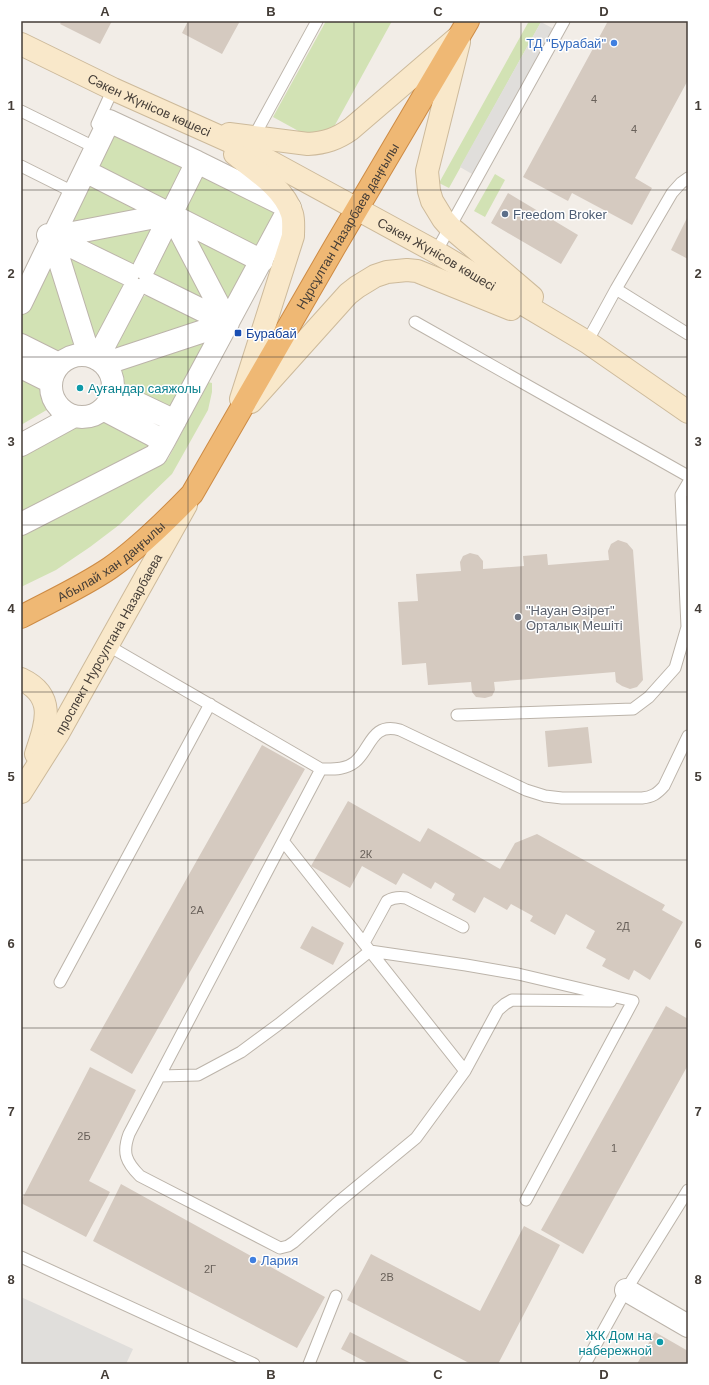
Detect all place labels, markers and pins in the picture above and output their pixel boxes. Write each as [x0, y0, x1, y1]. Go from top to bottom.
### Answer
place label: ТД "Бурабай" [526, 36, 606, 51]
marker: ТД "Бурабай" [609, 38, 619, 48]
place label: Freedom Broker [513, 207, 608, 222]
marker: Freedom Broker [500, 209, 510, 219]
place label: Бурабай [246, 326, 297, 341]
marker: Бурабай [233, 328, 243, 338]
place label: Ауғандар саяжолы [88, 381, 201, 396]
marker: Ауғандар саяжолы [75, 383, 85, 393]
place label: "Науан Әзірет" Орталық Мешіті [526, 603, 623, 633]
marker: "Науан Әзірет" Орталық Мешіті [513, 612, 523, 622]
place label: Лария [261, 1253, 298, 1268]
marker: Лария [248, 1255, 258, 1265]
place label: ЖК Дом на набережной [578, 1328, 653, 1358]
marker: ЖК Дом на набережной [655, 1337, 665, 1347]

